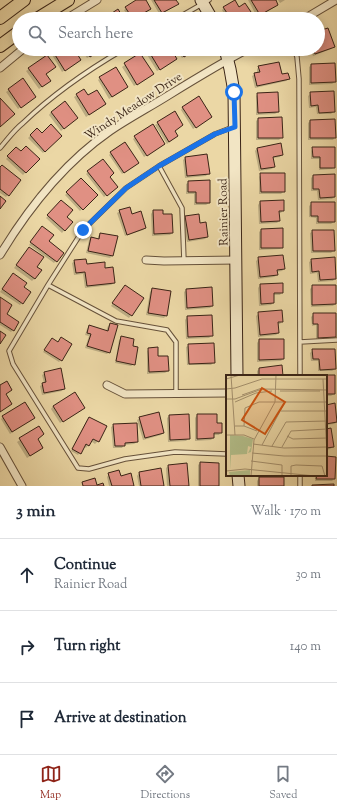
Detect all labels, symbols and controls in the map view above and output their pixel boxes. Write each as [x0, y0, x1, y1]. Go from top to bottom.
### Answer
search box [12, 12, 325, 56]
icon: search [26, 23, 48, 45]
text: Search here [58, 24, 133, 45]
street label: Windy Meadow Drive [81, 68, 186, 145]
route start [225, 83, 243, 101]
street label: Rainier Road [214, 178, 234, 246]
route end [74, 221, 92, 239]
inset map [226, 375, 327, 476]
text: 3 min [16, 500, 55, 524]
text: Walk · 170 m [251, 503, 321, 521]
text: Continue [54, 555, 116, 576]
icon: ahead [16, 564, 38, 586]
text: 30 m [295, 566, 321, 584]
text: Rainier Road [54, 576, 127, 594]
icon: right [16, 636, 38, 658]
text: Turn right [54, 636, 120, 657]
text: 140 m [290, 638, 321, 656]
icon: arrive [16, 708, 38, 730]
text: Arrive at destination [54, 708, 187, 729]
tab: Map [40, 763, 62, 803]
tab: Directions [141, 763, 190, 803]
tab: Saved [269, 763, 297, 803]

